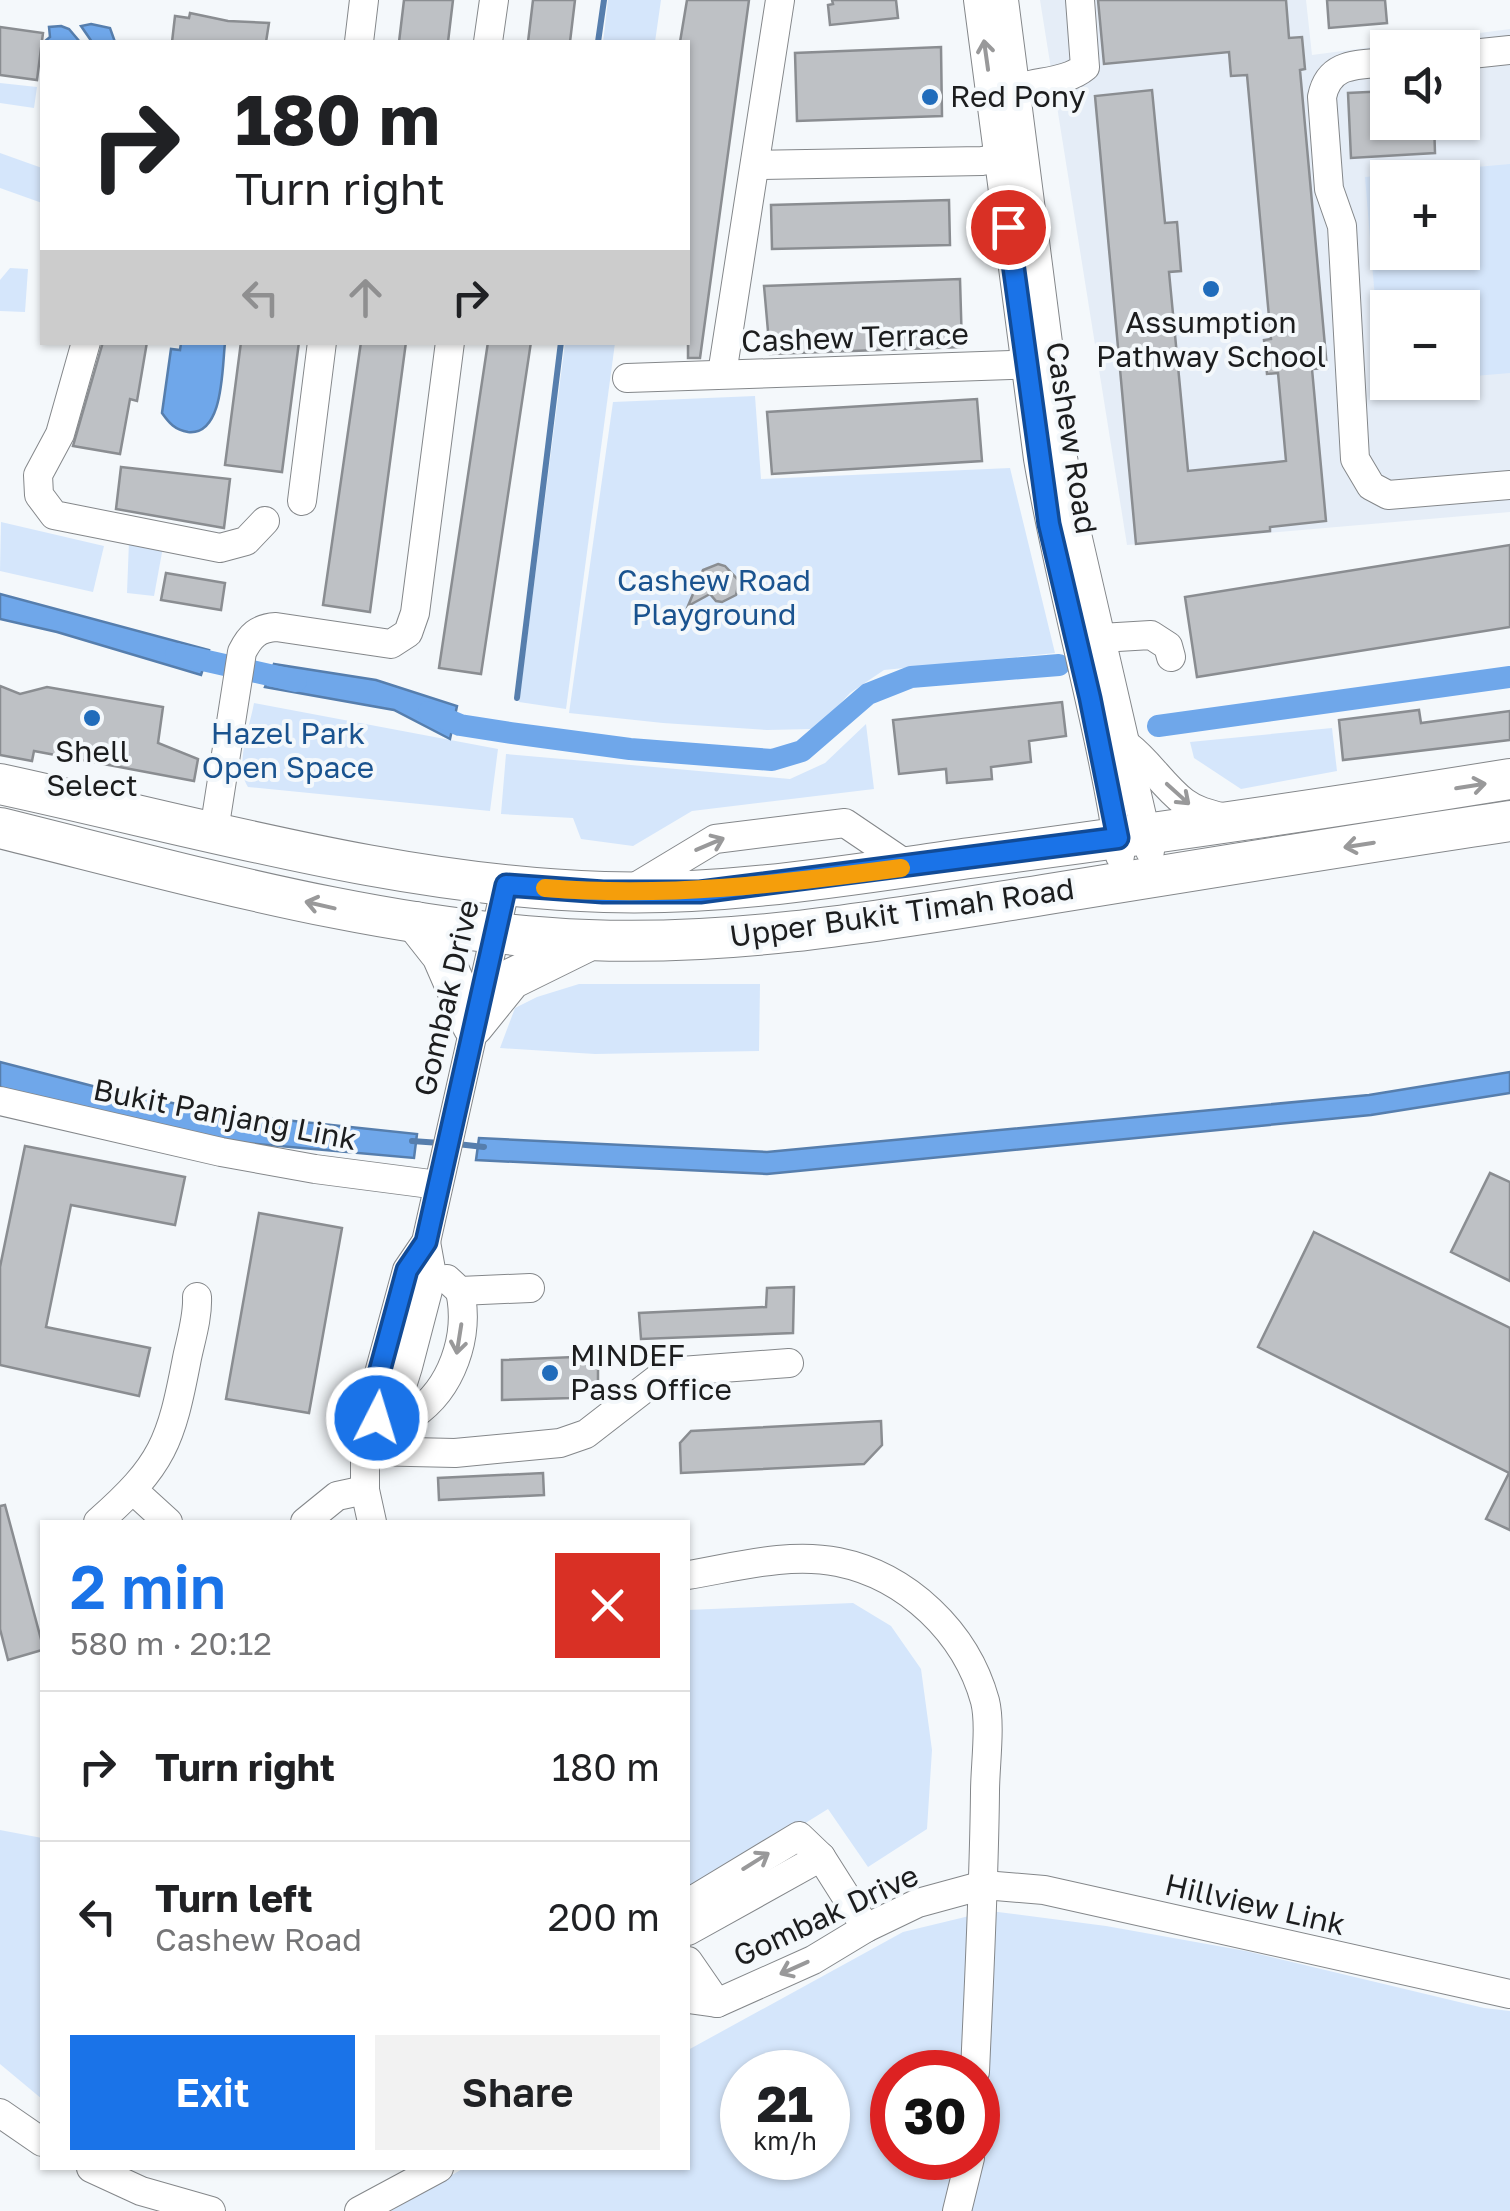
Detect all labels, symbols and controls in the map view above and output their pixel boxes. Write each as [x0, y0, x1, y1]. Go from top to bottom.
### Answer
map controls [1370, 30, 1480, 400]
button: sound [1370, 30, 1480, 140]
one-way arrow [976, 39, 994, 72]
text: 180 m [235, 76, 440, 160]
place label: Red Pony [950, 78, 1086, 114]
icon: right [70, 80, 200, 210]
marker: Red Pony [919, 86, 941, 108]
button: + [1370, 160, 1480, 270]
text: Turn right [235, 161, 445, 215]
pin [966, 185, 1051, 270]
icon: arrive [981, 200, 1036, 255]
icon: left [233, 270, 288, 325]
icon: ahead [338, 270, 393, 325]
icon: right [443, 270, 498, 325]
marker: Assumption Pathway School [1200, 278, 1222, 300]
button: − [1370, 290, 1480, 400]
place label: Assumption Pathway School [1096, 304, 1326, 374]
street label: Cashew Terrace [741, 315, 969, 359]
street label: Cashew Road [1039, 339, 1105, 537]
park label: Cashew Road Playground [617, 562, 811, 632]
marker: Shell Select [81, 707, 103, 729]
park label: Hazel Park Open Space [202, 715, 374, 785]
place label: Shell Select [46, 733, 138, 803]
one-way arrow [1455, 776, 1487, 794]
one-way arrow [1165, 783, 1190, 806]
one-way arrow [695, 834, 725, 852]
one-way arrow [1343, 836, 1376, 854]
street label: Upper Bukit Timah Road [727, 870, 1077, 954]
one-way arrow [305, 895, 337, 913]
street label: Gombak Drive [406, 896, 486, 1099]
street label: Bukit Panjang Link [91, 1071, 360, 1157]
one-way arrow [450, 1322, 468, 1355]
place label: MINDEF Pass Office [570, 1337, 732, 1407]
marker: MINDEF Pass Office [539, 1362, 561, 1384]
position arrow [325, 1366, 429, 1470]
text: 2 min [70, 1550, 226, 1622]
button: close [555, 1553, 660, 1658]
text: 580 m · 20:12 [70, 1624, 272, 1662]
icon: right [70, 1739, 125, 1794]
text: Turn right [155, 1744, 335, 1789]
text: 180 m [552, 1744, 660, 1789]
one-way arrow [741, 1850, 770, 1871]
street label: Gombak Drive [727, 1857, 924, 1974]
street label: Hillview Link [1162, 1866, 1349, 1942]
text: Turn left [155, 1875, 313, 1920]
icon: left [70, 1889, 125, 1944]
text: 200 m [548, 1894, 660, 1939]
text: Cashew Road [155, 1920, 362, 1958]
one-way arrow [779, 1960, 809, 1979]
button: Exit [70, 2035, 355, 2150]
button: Share [375, 2035, 660, 2150]
speed limit sign: 30 [870, 2050, 1000, 2180]
text: 21 [757, 2073, 813, 2133]
text: km/h [753, 2125, 817, 2156]

